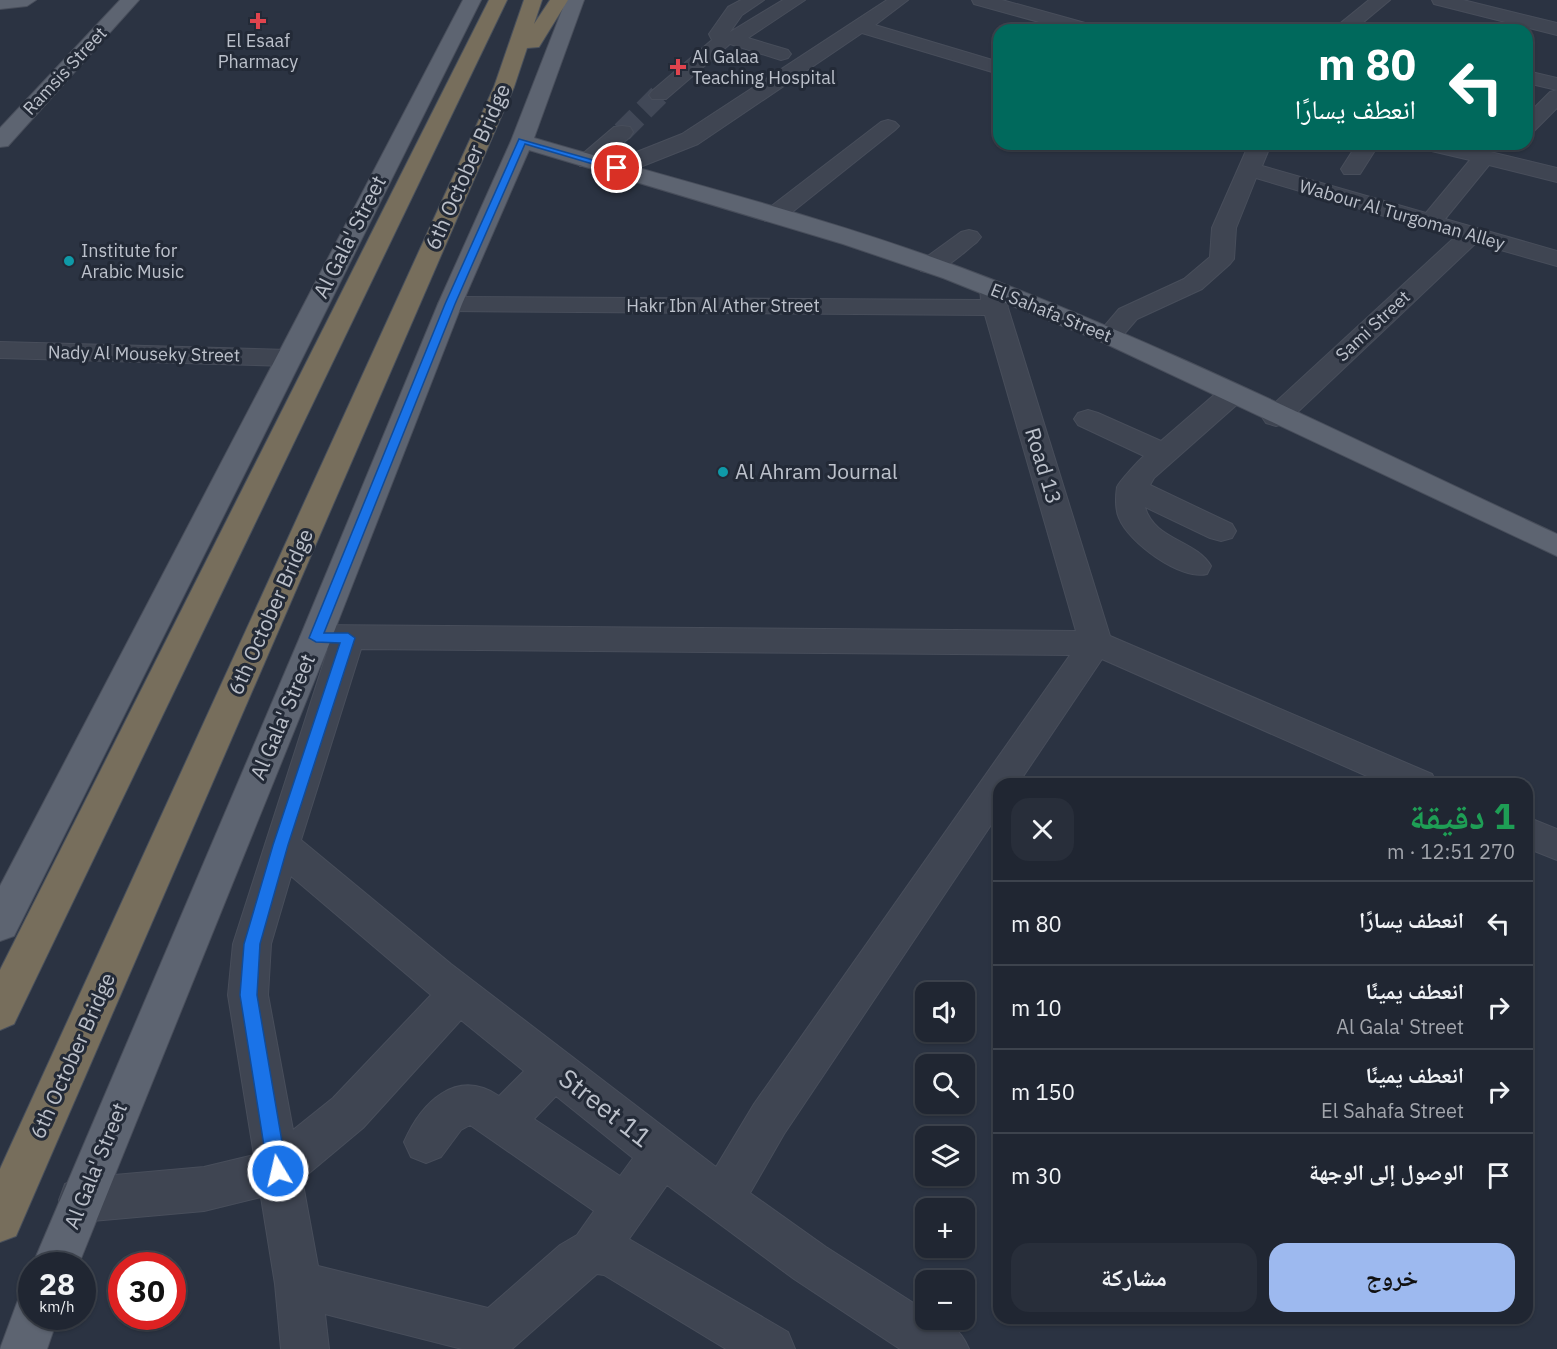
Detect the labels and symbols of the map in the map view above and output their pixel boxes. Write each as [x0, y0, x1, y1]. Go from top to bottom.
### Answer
marker: El Esaaf Pharmacy [251, 14, 265, 28]
street label: Ramsis Street [18, 22, 111, 120]
place label: El Esaaf Pharmacy [218, 29, 298, 73]
place label: Al Galaa Teaching Hospital [692, 45, 836, 89]
marker: Al Galaa Teaching Hospital [669, 58, 687, 76]
street label: 6th October Bridge [418, 79, 516, 254]
pin [591, 142, 642, 193]
street label: Al Gala' Street [306, 170, 392, 303]
street label: Wabour Al Turgoman Alley [1297, 174, 1508, 255]
place label: Institute for Arabic Music [81, 239, 184, 283]
marker: Institute for Arabic Music [62, 254, 76, 268]
street label: El Sahafa Street [987, 278, 1115, 347]
street label: Sami Street [1330, 285, 1415, 366]
street label: Hakr Ibn Al Ather Street [626, 294, 820, 317]
street label: Nady Al Mouseky Street [48, 340, 240, 367]
street label: Road 13 [1019, 424, 1069, 507]
place label: Al Ahram Journal [735, 457, 898, 485]
marker: Al Ahram Journal [716, 465, 730, 479]
street label: 6th October Bridge [221, 524, 319, 699]
street label: Al Gala' Street [243, 649, 321, 784]
street label: 6th October Bridge [23, 968, 121, 1143]
street label: Street 11 [552, 1060, 659, 1154]
street label: Al Gala' Street [57, 1098, 133, 1233]
position arrow [246, 1139, 310, 1203]
speed limit sign: 30 [108, 1252, 186, 1330]

